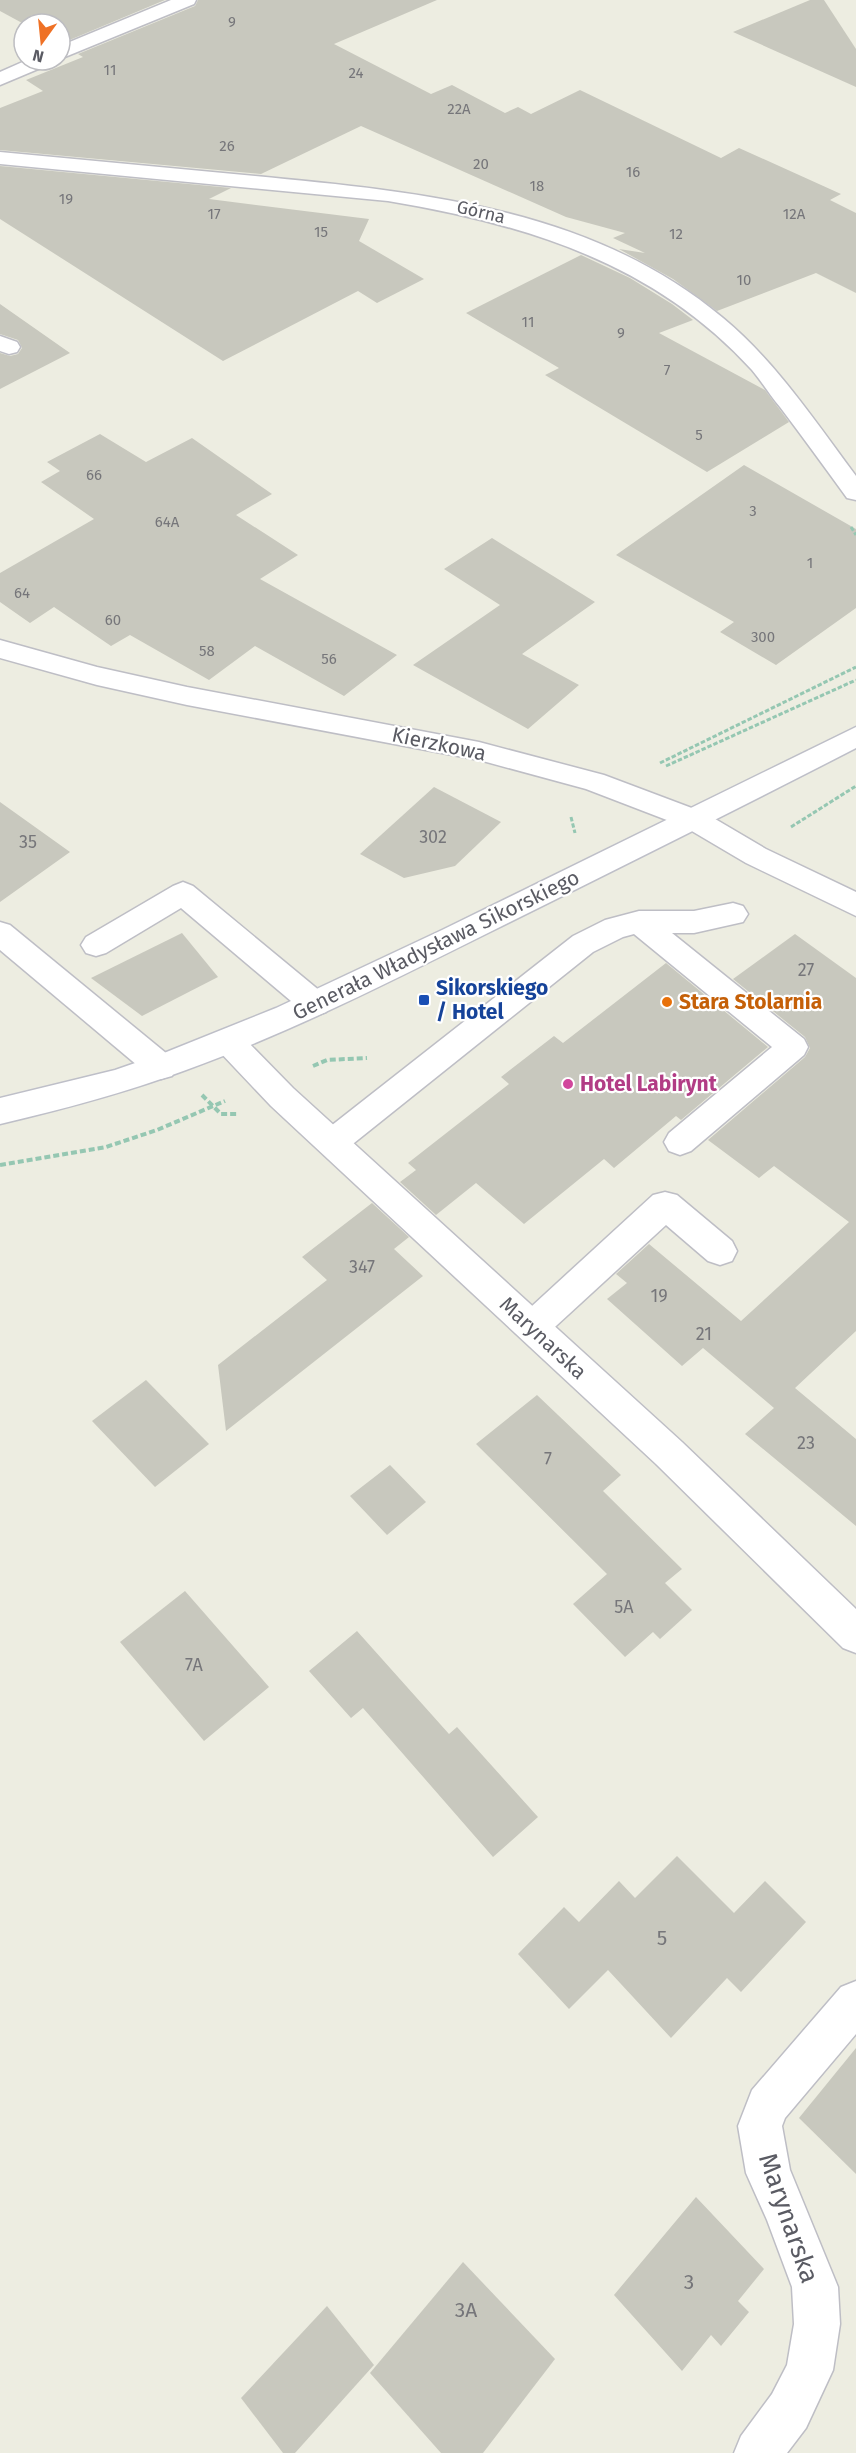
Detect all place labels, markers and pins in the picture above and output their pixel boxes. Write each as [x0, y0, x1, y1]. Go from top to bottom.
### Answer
place label: Sikorskiego / Hotel [436, 975, 548, 1025]
place label: Stara Stolarnia [679, 989, 822, 1015]
marker: Sikorskiego / Hotel [417, 993, 431, 1007]
marker: Stara Stolarnia [660, 995, 674, 1009]
place label: Hotel Labirynt [580, 1071, 718, 1097]
marker: Hotel Labirynt [561, 1077, 575, 1091]

